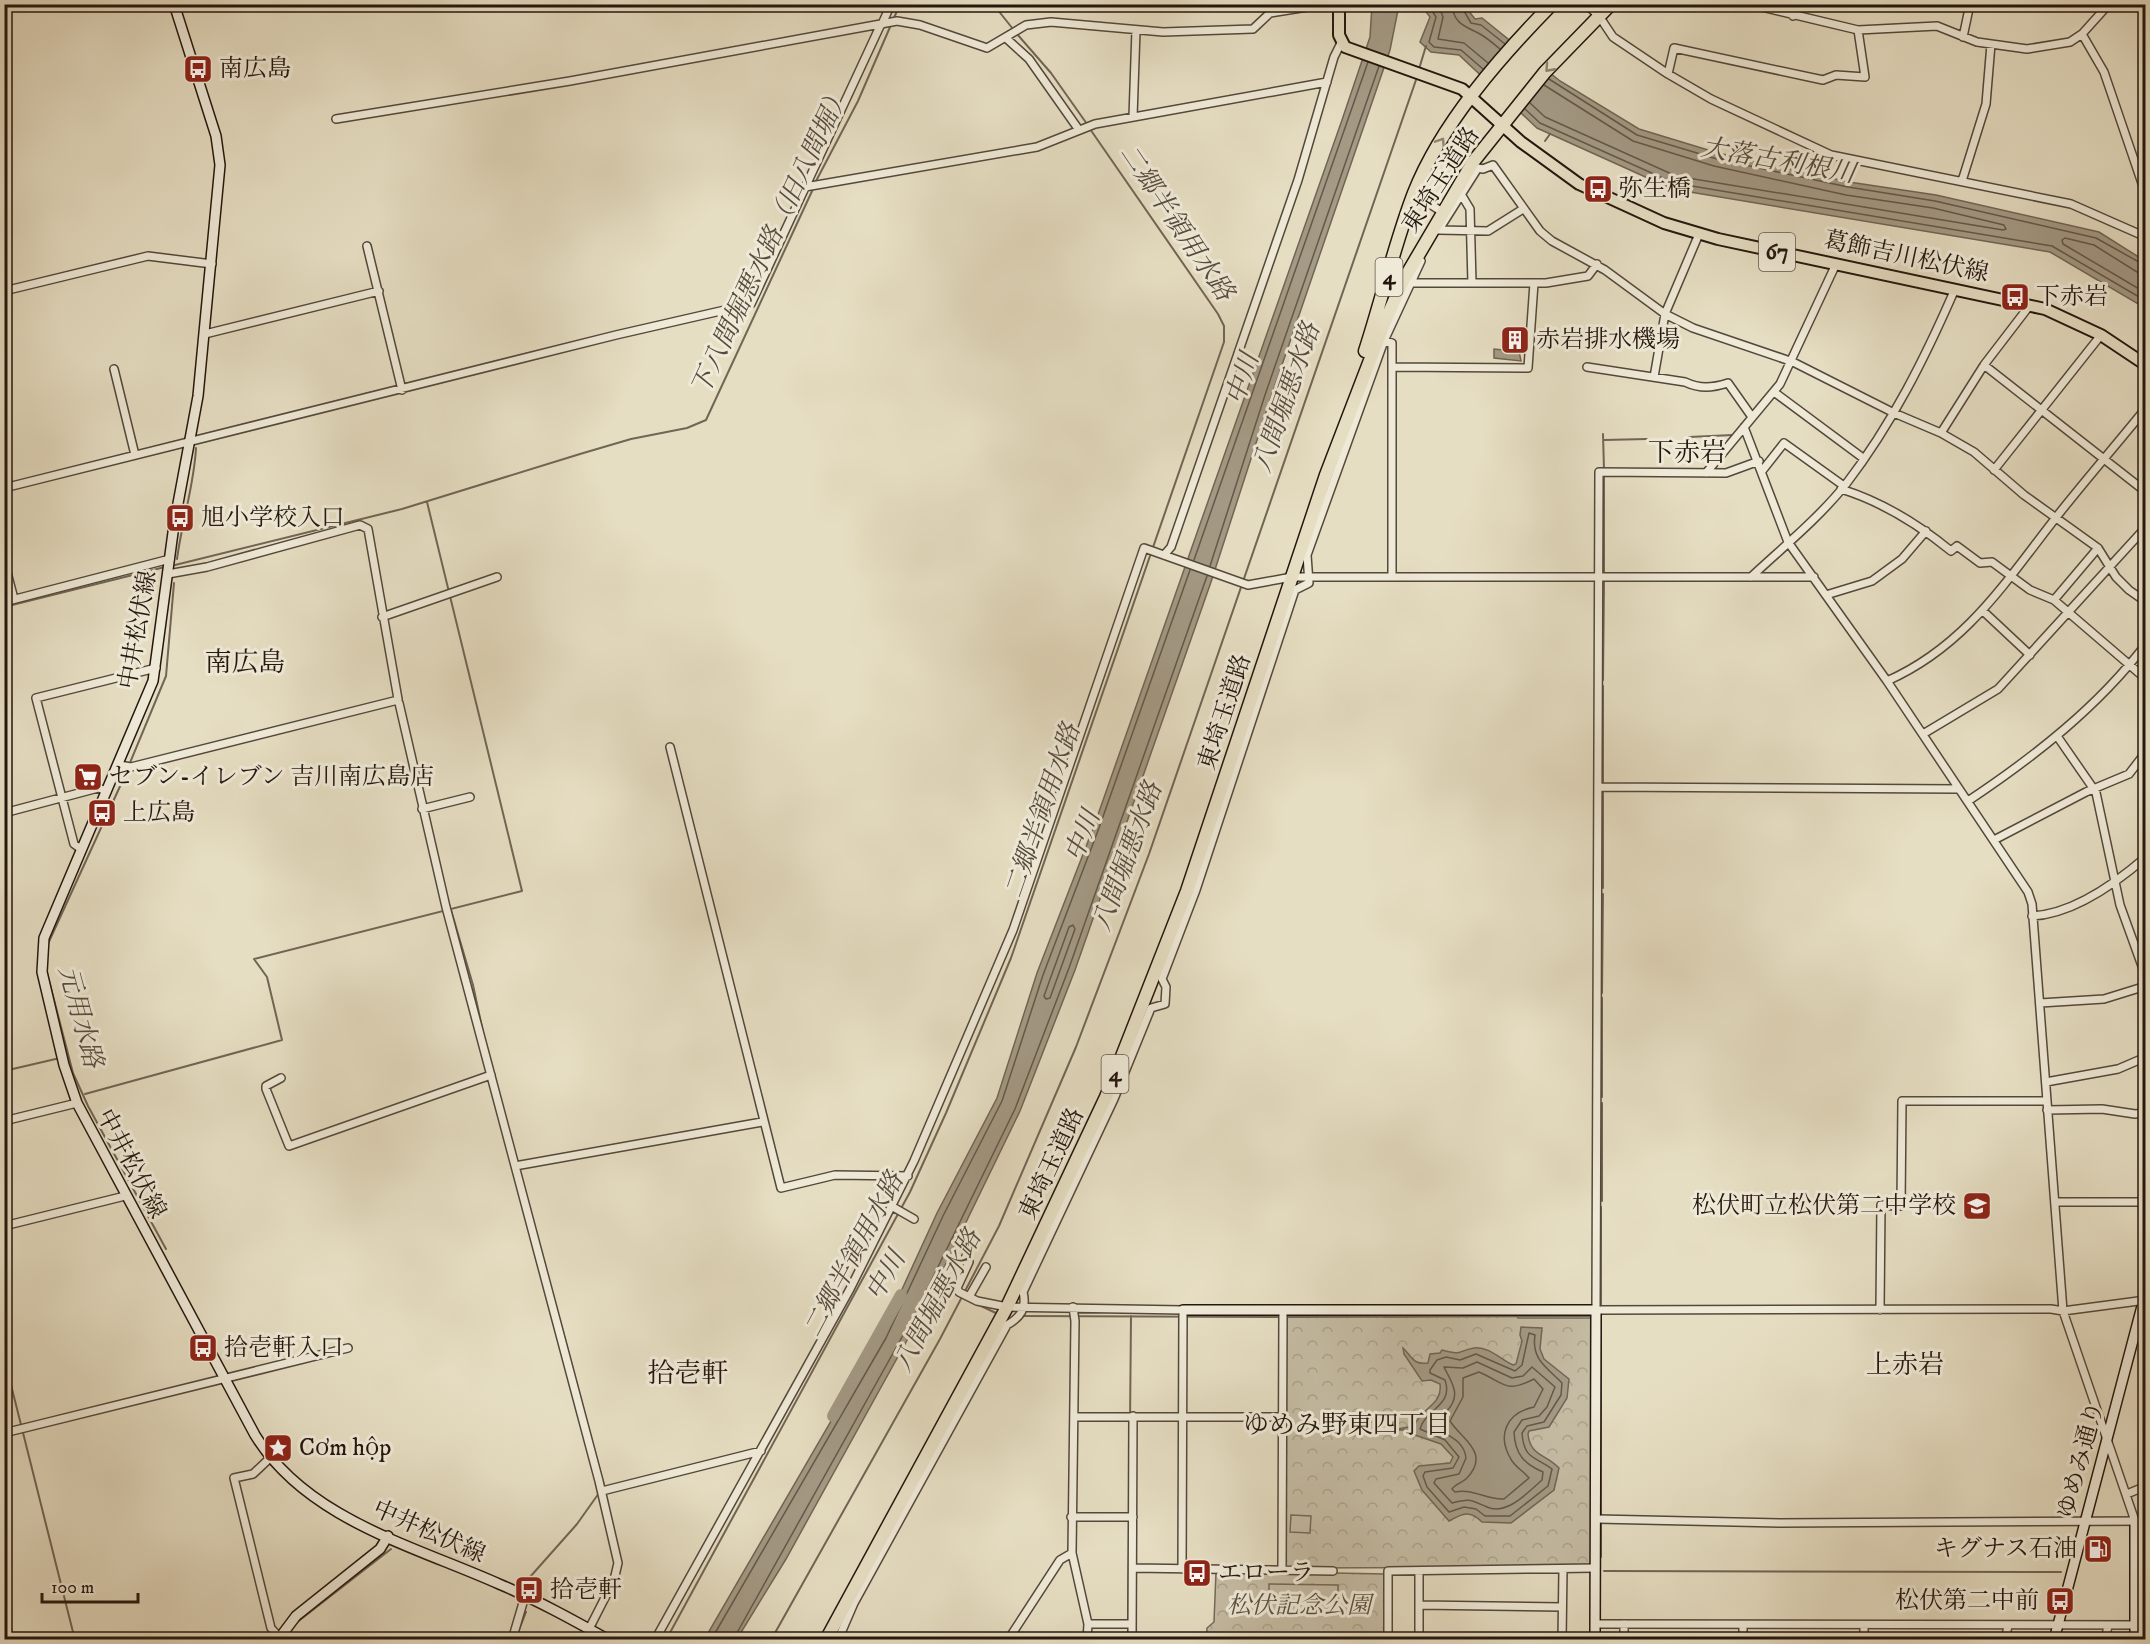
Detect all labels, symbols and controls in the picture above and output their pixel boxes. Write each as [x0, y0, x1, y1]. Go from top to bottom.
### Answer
bus stop icon: 南広島 [182, 53, 214, 85]
place label: 南広島 [219, 54, 291, 84]
one-way arrow [1545, 61, 1556, 72]
water label: 下八間堀悪水路（旧八間堀） [685, 81, 857, 401]
street label: 東埼玉道路 [1396, 122, 1486, 238]
water label: 大落古利根川 [1698, 131, 1861, 191]
water label: 二郷半領用水路 [1111, 138, 1242, 309]
one-way arrow [1433, 138, 1444, 149]
bus stop icon: 弥生橋 [1582, 173, 1614, 205]
place label: 弥生橋 [1619, 174, 1691, 204]
street label: 葛飾吉川松伏線 [1821, 225, 1991, 289]
road number: 67 [1759, 233, 1795, 271]
road number: 4 [1376, 258, 1402, 296]
bus stop icon: 下赤岩 [1999, 281, 2031, 313]
place label: 下赤岩 [2036, 282, 2108, 312]
water label: 八間堀悪水路 [1246, 317, 1329, 477]
building icon: 赤岩排水機場 [1499, 324, 1531, 356]
place label: 赤岩排水機場 [1536, 325, 1680, 355]
water label: 中川 [1219, 346, 1268, 409]
district label: 下赤岩 [1648, 437, 1726, 470]
bus stop icon: 旭小学校入口 [164, 502, 196, 534]
place label: 旭小学校入口 [201, 503, 345, 533]
street label: 中井松伏線 [113, 568, 163, 692]
district label: 南広島 [205, 646, 286, 680]
street label: 東埼玉道路 [1192, 650, 1258, 774]
water label: 二郷半領用水路 [998, 718, 1089, 902]
supermarket icon: セブン-イレブン 吉川南広島店 [72, 761, 104, 793]
place label: セブン-イレブン 吉川南広島店 [109, 762, 434, 792]
water label: 八間堀悪水路 [1086, 776, 1171, 936]
bus stop icon: 上広島 [86, 797, 118, 829]
place label: 上広島 [123, 798, 195, 828]
water label: 中川 [1058, 803, 1109, 866]
water label: 元用水路 [51, 962, 110, 1073]
road number: 4 [1102, 1055, 1128, 1093]
street label: 東埼玉道路 [1013, 1103, 1091, 1225]
street label: 中井松伏線 [90, 1104, 172, 1224]
water label: 二郷半領用水路 [797, 1165, 912, 1343]
school or university icon: 松伏町立松伏第二中学校 [1961, 1190, 1993, 1222]
place label: 松伏町立松伏第二中学校 [1692, 1191, 1956, 1221]
water label: 八間堀悪水路 [887, 1223, 990, 1378]
water label: 中川 [859, 1243, 915, 1307]
bus stop icon: 拾壱軒入口 [187, 1332, 219, 1364]
place label: 拾壱軒入口 [224, 1333, 344, 1363]
district label: 上赤岩 [1866, 1349, 1944, 1382]
district label: 拾壱軒 [648, 1357, 729, 1391]
street label: ゆめみ通り [2051, 1398, 2111, 1522]
district label: ゆめみ野東四丁目 [1243, 1409, 1451, 1442]
place icon: Cơm hộp [262, 1432, 294, 1464]
place label: Cơm hộp [299, 1433, 391, 1463]
street label: 中井松伏線 [368, 1494, 490, 1570]
fuel station icon: キグナス石油 [2082, 1533, 2114, 1565]
place label: キグナス石油 [1934, 1534, 2077, 1564]
bus stop icon: エローラ [1181, 1557, 1213, 1589]
place label: エローラ [1218, 1558, 1314, 1588]
scale bar [42, 1566, 138, 1604]
bus stop icon: 拾壱軒 [513, 1574, 545, 1606]
place label: 拾壱軒 [550, 1575, 622, 1605]
text: 100 m [51, 1577, 94, 1599]
bus stop icon: 松伏第二中前 [2044, 1585, 2076, 1617]
place label: 松伏第二中前 [1895, 1586, 2039, 1616]
park label: 松伏記念公園 [1227, 1591, 1375, 1621]

